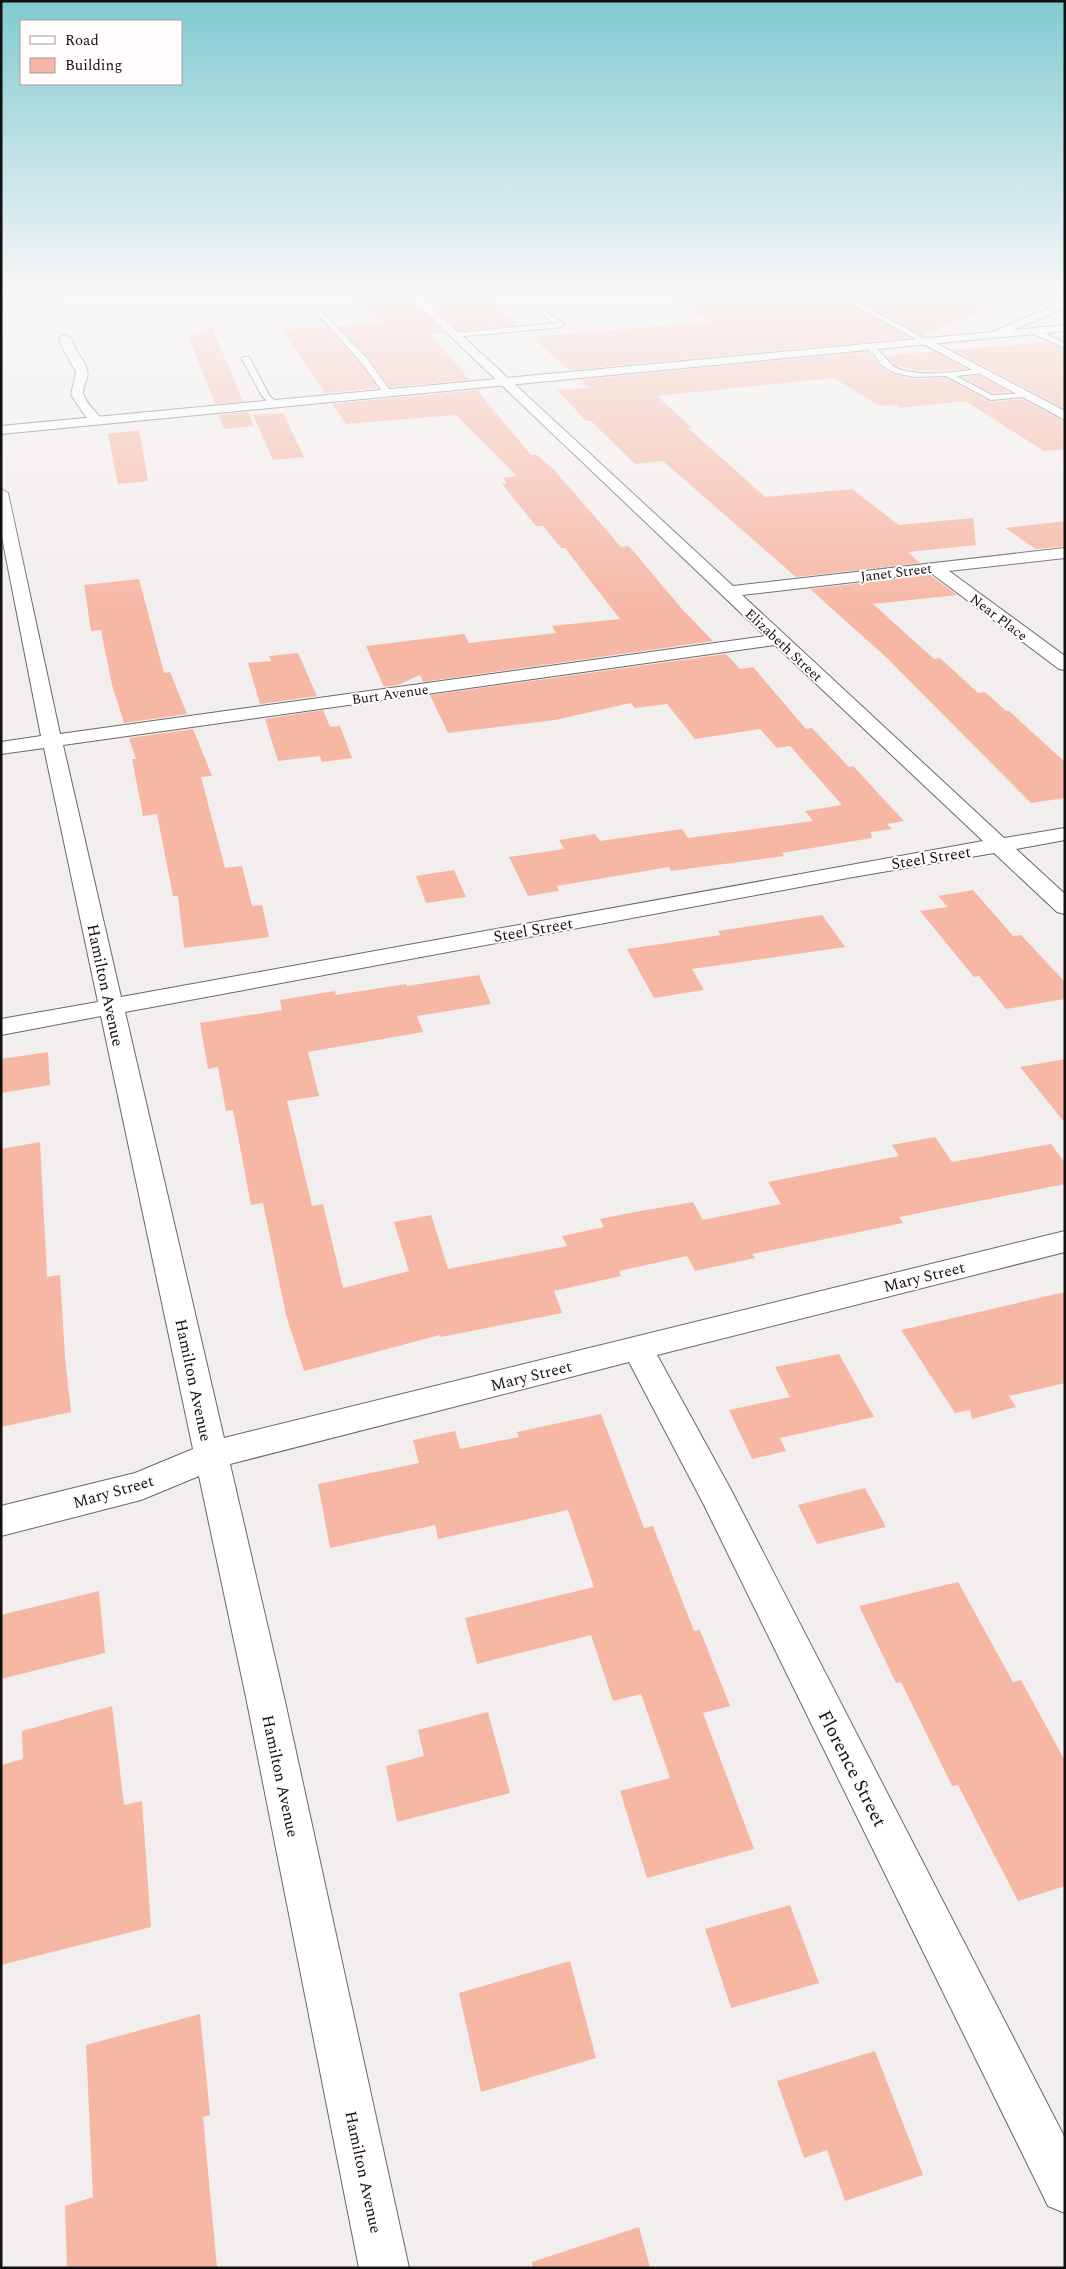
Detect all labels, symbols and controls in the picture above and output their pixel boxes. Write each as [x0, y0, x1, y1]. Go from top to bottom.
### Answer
legend [20, 20, 182, 85]
text: Road [65, 29, 99, 52]
text: Building [65, 54, 122, 77]
street label: Janet Street [859, 558, 933, 587]
street label: Near Place [966, 589, 1032, 646]
street label: Elizabeth Street [740, 604, 827, 687]
street label: Burt Avenue [350, 679, 430, 710]
street label: Steel Street [890, 840, 973, 876]
street label: Steel Street [491, 911, 575, 949]
street label: Hamilton Avenue [80, 922, 130, 1049]
street label: Mary Street [881, 1255, 968, 1299]
street label: Hamilton Avenue [168, 1317, 218, 1444]
street label: Mary Street [488, 1354, 575, 1398]
street label: Mary Street [70, 1469, 157, 1515]
street label: Florence Street [810, 1705, 894, 1832]
street label: Hamilton Avenue [255, 1713, 305, 1840]
street label: Hamilton Avenue [338, 2109, 388, 2236]

